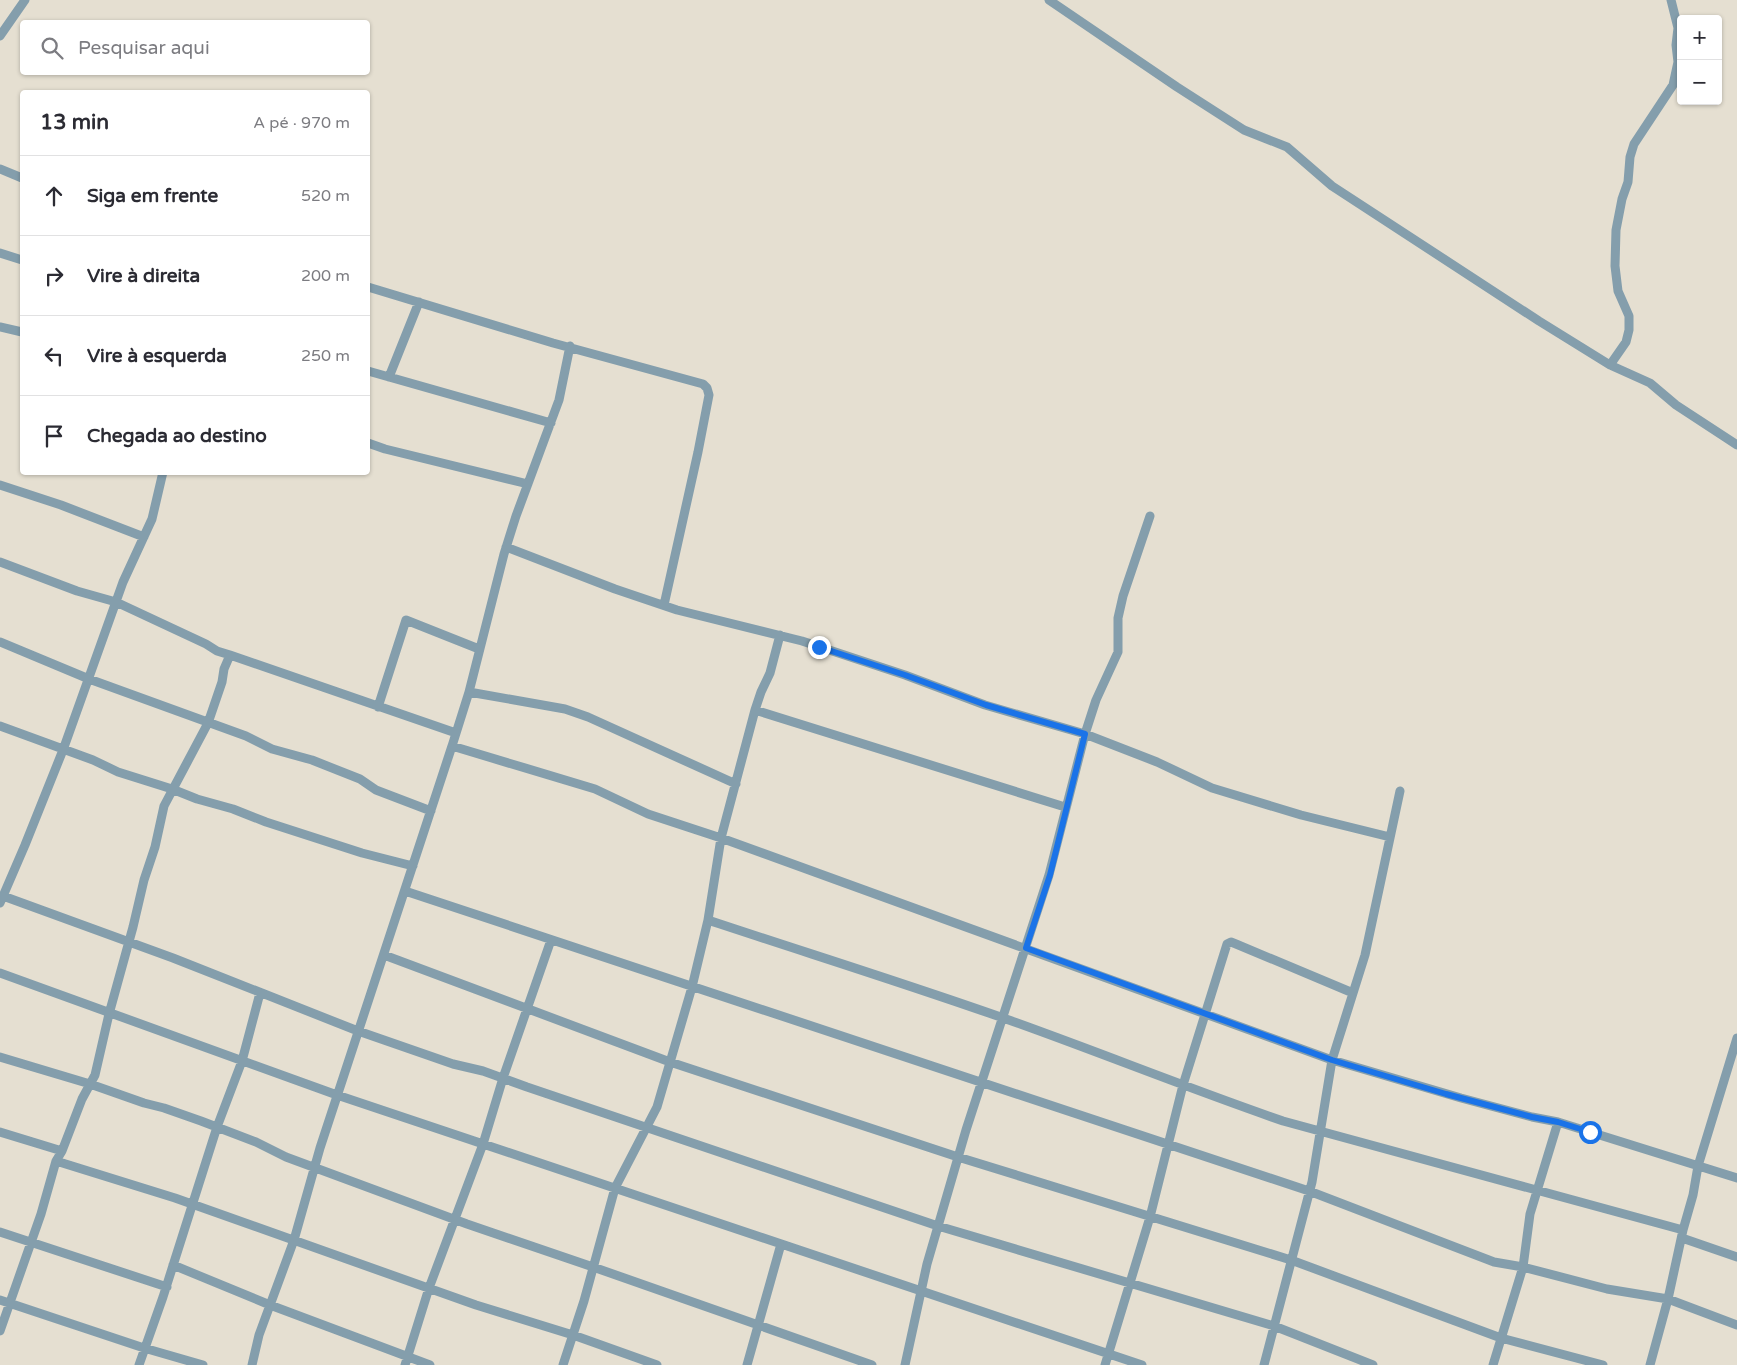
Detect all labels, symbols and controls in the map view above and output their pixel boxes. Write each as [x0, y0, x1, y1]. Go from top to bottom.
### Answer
map controls [1677, 15, 1722, 105]
button: + [1677, 15, 1722, 60]
search box [20, 20, 370, 75]
icon: search [38, 34, 66, 62]
text: Pesquisar aqui [78, 37, 210, 59]
button: − [1677, 60, 1722, 105]
text: 13 min [40, 110, 109, 135]
text: A pé · 970 m [253, 113, 350, 133]
icon: ahead [40, 182, 68, 210]
text: Siga em frente [87, 185, 218, 207]
text: 520 m [301, 186, 350, 206]
icon: right [40, 262, 68, 290]
text: Vire à direita [87, 265, 200, 287]
text: 200 m [301, 266, 350, 286]
icon: left [40, 342, 68, 370]
text: Vire à esquerda [87, 345, 227, 367]
text: 250 m [301, 346, 350, 366]
icon: arrive [40, 422, 68, 450]
text: Chegada ao destino [87, 425, 267, 447]
route end [808, 636, 831, 659]
route start [1579, 1121, 1602, 1144]

